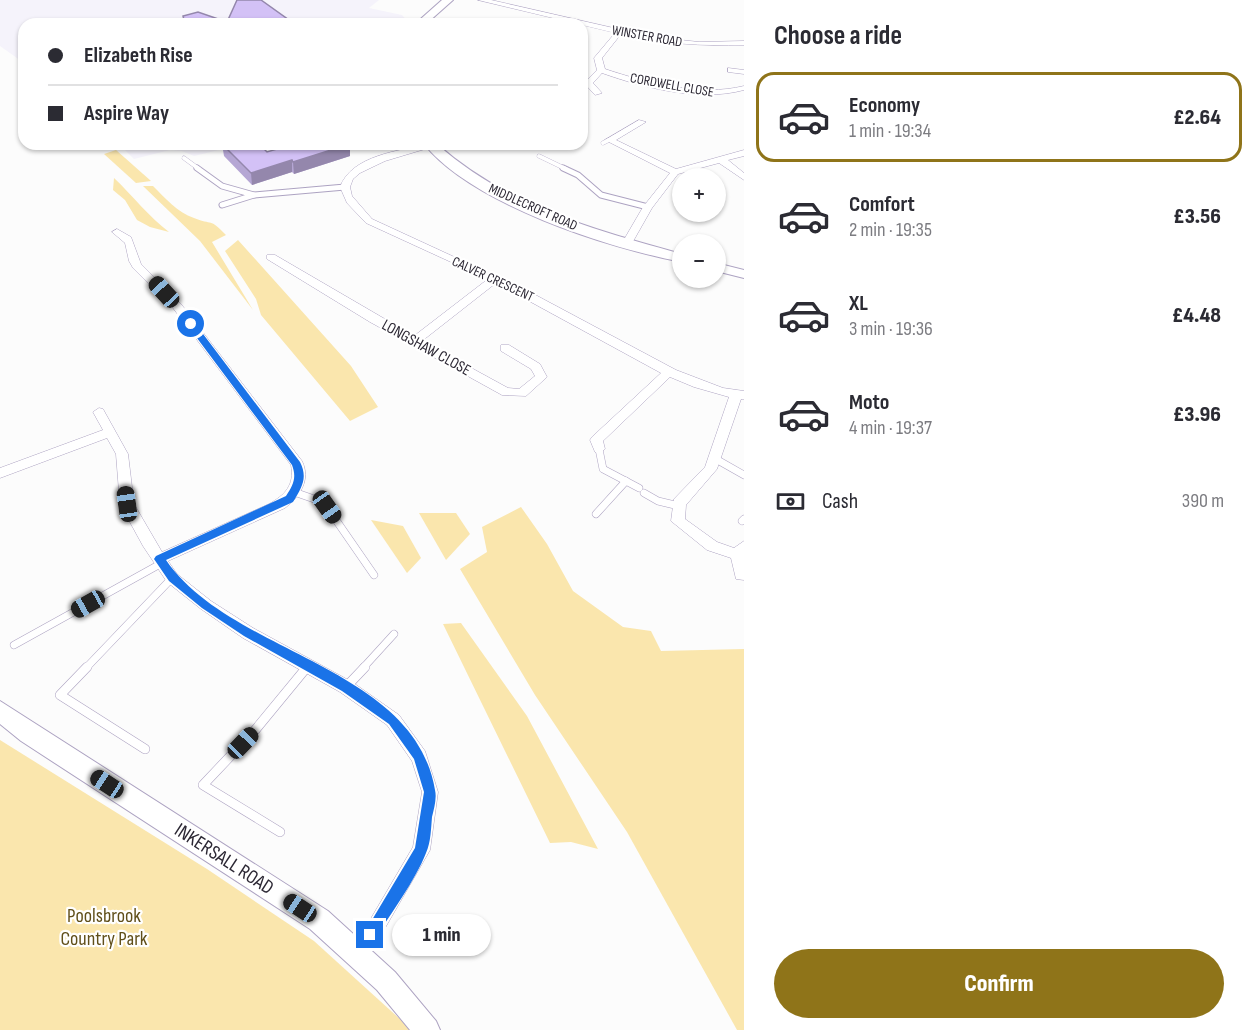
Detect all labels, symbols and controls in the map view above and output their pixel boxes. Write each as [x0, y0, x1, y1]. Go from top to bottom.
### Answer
text: Choose a ride [774, 20, 902, 52]
street label: WINSTER ROAD [610, 21, 684, 51]
text: Elizabeth Rise [84, 42, 193, 69]
street label: CORDWELL CLOSE [629, 69, 715, 101]
icon: car [777, 90, 831, 144]
text: Economy [849, 92, 920, 119]
text: Aspire Way [84, 100, 169, 127]
text: £2.64 [1173, 104, 1221, 131]
text: 1 min · 19:34 [849, 119, 931, 143]
map controls [672, 168, 726, 288]
button: + [672, 168, 726, 222]
street label: MIDDLECROFT ROAD [486, 180, 580, 234]
icon: car [777, 189, 831, 243]
text: Comfort [849, 191, 915, 218]
text: £3.56 [1173, 203, 1221, 230]
text: 2 min · 19:35 [849, 218, 932, 242]
button: − [672, 234, 726, 288]
street label: CALVER CRESCENT [449, 253, 537, 306]
car [145, 273, 183, 311]
icon: car [777, 288, 831, 342]
text: XL [849, 290, 868, 317]
text: £4.48 [1172, 302, 1221, 329]
route start [177, 310, 204, 337]
street label: LONGSHAW CLOSE [378, 316, 474, 380]
text: 3 min · 19:36 [849, 317, 933, 341]
icon: car [777, 387, 831, 441]
text: Moto [849, 389, 889, 416]
text: £3.96 [1173, 401, 1221, 428]
text: 4 min · 19:37 [849, 416, 932, 440]
car [116, 485, 138, 523]
icon: cash [774, 485, 807, 518]
car [309, 487, 345, 527]
text: Cash [822, 488, 858, 515]
text: 390 m [1182, 489, 1224, 513]
car [68, 587, 108, 621]
car [224, 724, 262, 762]
car [87, 767, 127, 801]
street label: INKERSALL ROAD [170, 818, 278, 900]
car [280, 891, 320, 925]
park label: Poolsbrook Country Park [60, 904, 148, 951]
callout: 1 min [391, 914, 490, 956]
route end [356, 921, 383, 948]
text: 1 min [422, 923, 461, 947]
button: Confirm [774, 949, 1224, 1018]

